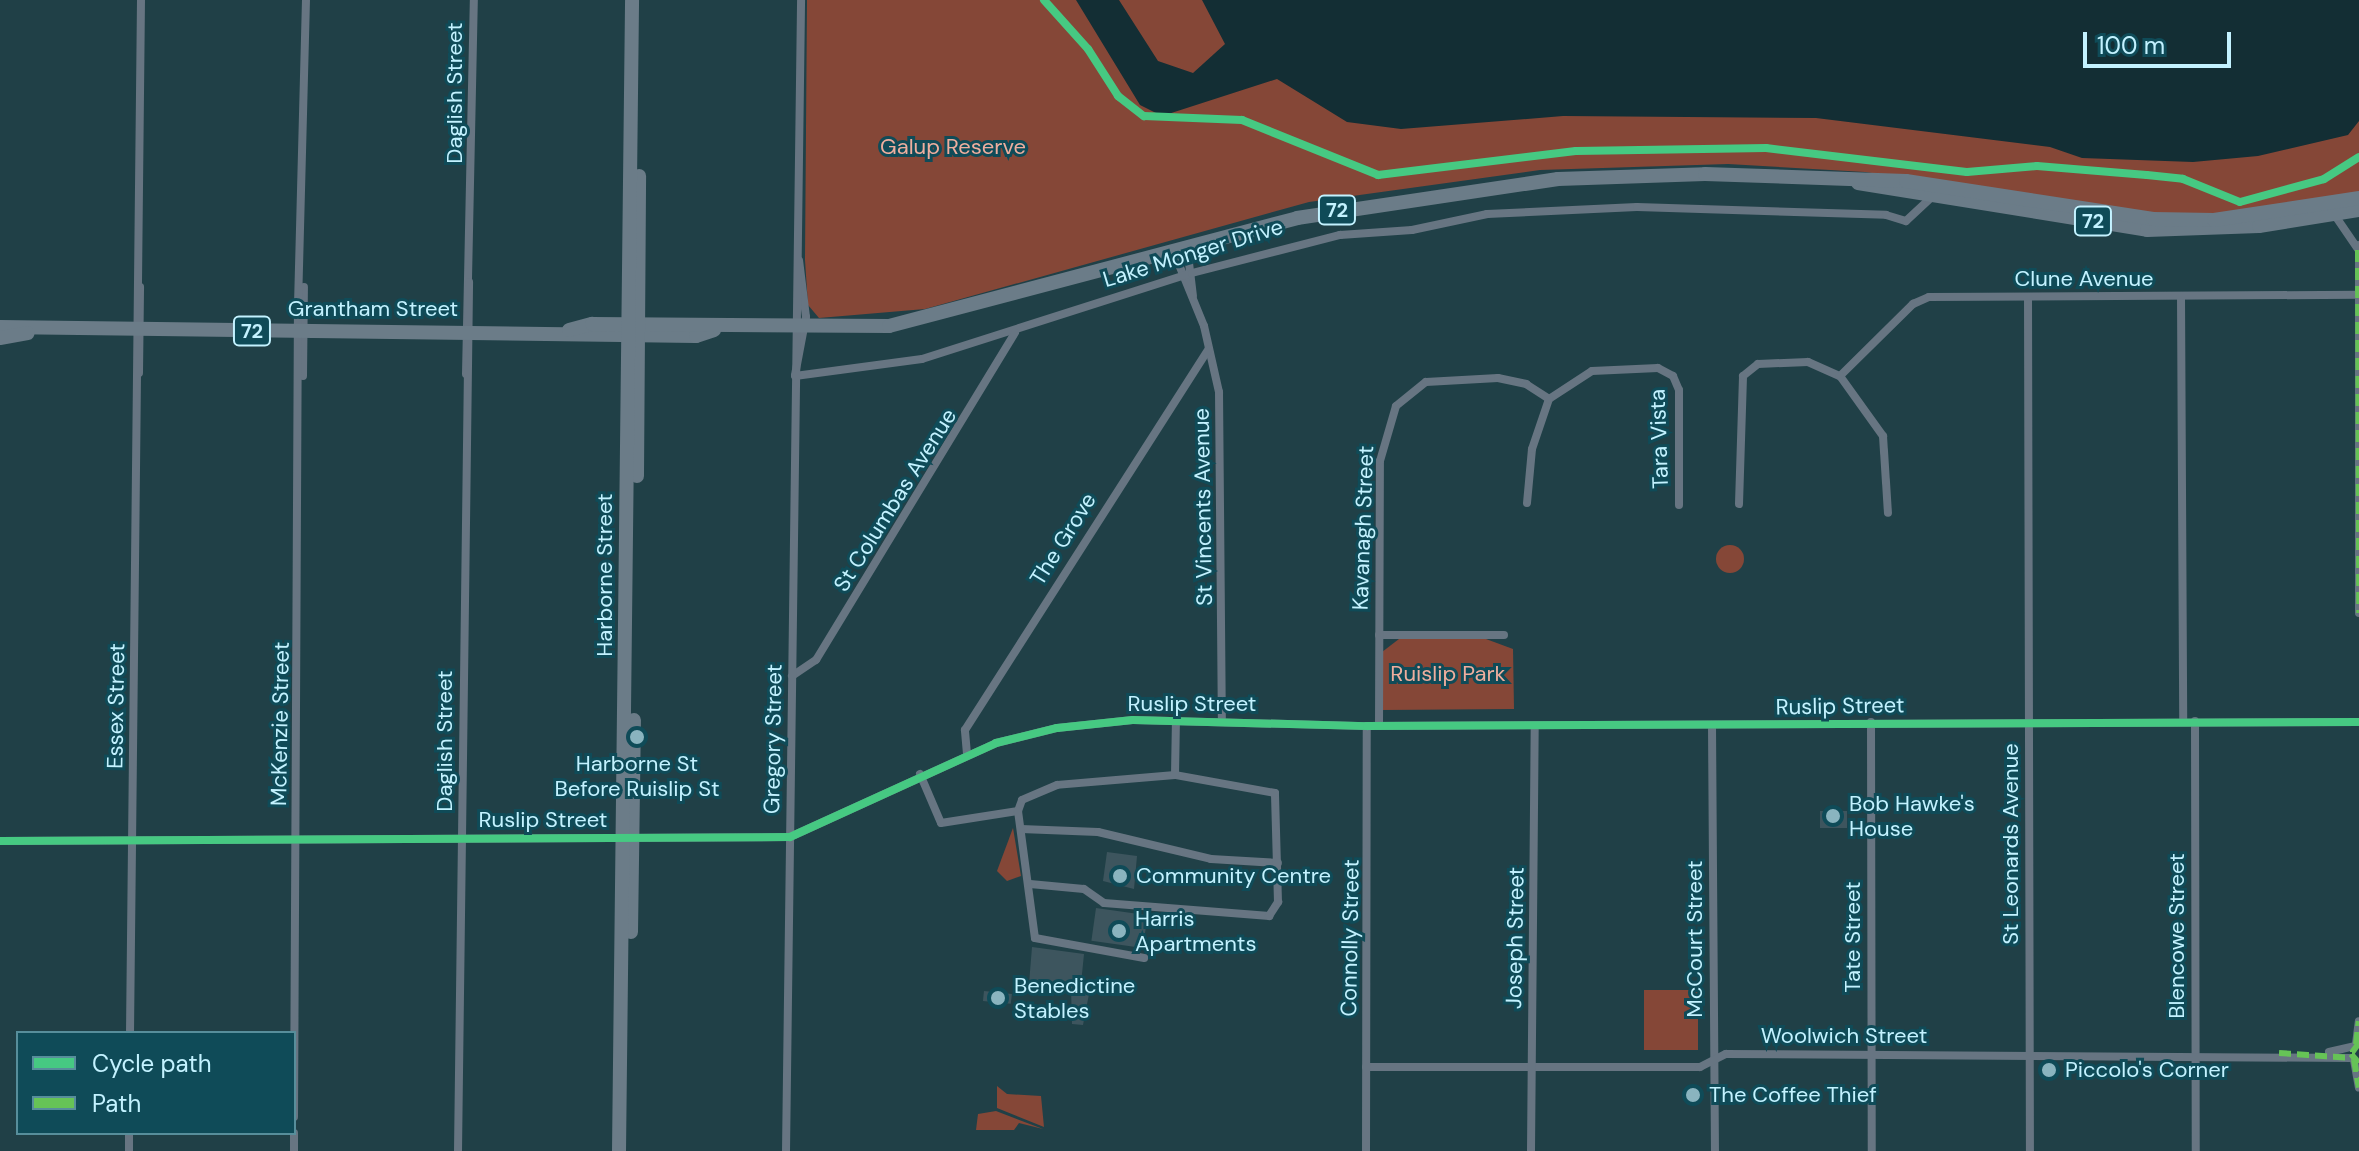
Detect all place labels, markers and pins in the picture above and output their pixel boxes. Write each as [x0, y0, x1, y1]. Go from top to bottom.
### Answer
marker: Harborne St Before Ruislip St [628, 728, 646, 746]
place label: Harborne St Before Ruislip St [554, 750, 720, 802]
place label: Bob Hawke's House [1849, 790, 1975, 842]
marker: Bob Hawke's House [1824, 807, 1842, 825]
place label: Community Centre [1136, 863, 1331, 889]
marker: Community Centre [1111, 867, 1129, 885]
place label: Harris Apartments [1135, 905, 1257, 956]
marker: Harris Apartments [1110, 922, 1128, 940]
place label: Benedictine Stables [1014, 972, 1135, 1024]
marker: Benedictine Stables [989, 989, 1007, 1007]
place label: Piccolo's Corner [2065, 1057, 2229, 1083]
marker: Piccolo's Corner [2040, 1061, 2058, 1079]
place label: The Coffee Thief [1709, 1082, 1877, 1108]
marker: The Coffee Thief [1684, 1086, 1702, 1104]

